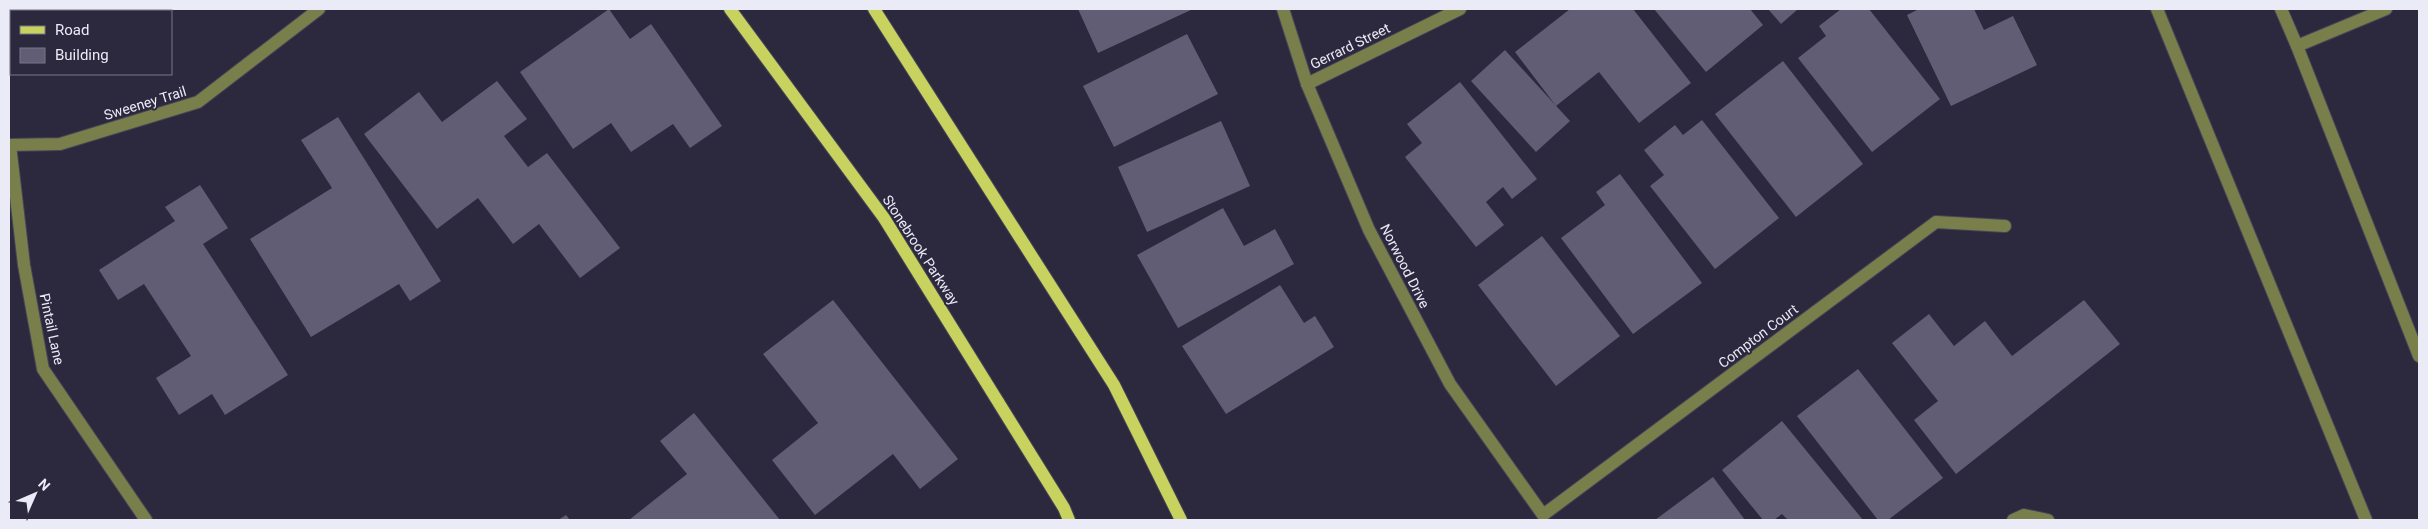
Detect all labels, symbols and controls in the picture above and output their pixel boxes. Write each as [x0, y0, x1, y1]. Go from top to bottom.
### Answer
legend [10, 10, 172, 75]
street label: Gerrard Street [1308, 20, 1393, 72]
text: Road [55, 21, 89, 39]
text: Building [55, 46, 109, 64]
street label: Sweeney Trail [102, 83, 188, 123]
street label: Stonebrook Parkway [879, 192, 963, 308]
street label: Norwood Drive [1377, 221, 1433, 311]
street label: Pintail Lane [37, 292, 67, 366]
street label: Compton Court [1715, 301, 1801, 371]
north arrow [10, 469, 60, 519]
text: N [35, 476, 53, 494]

